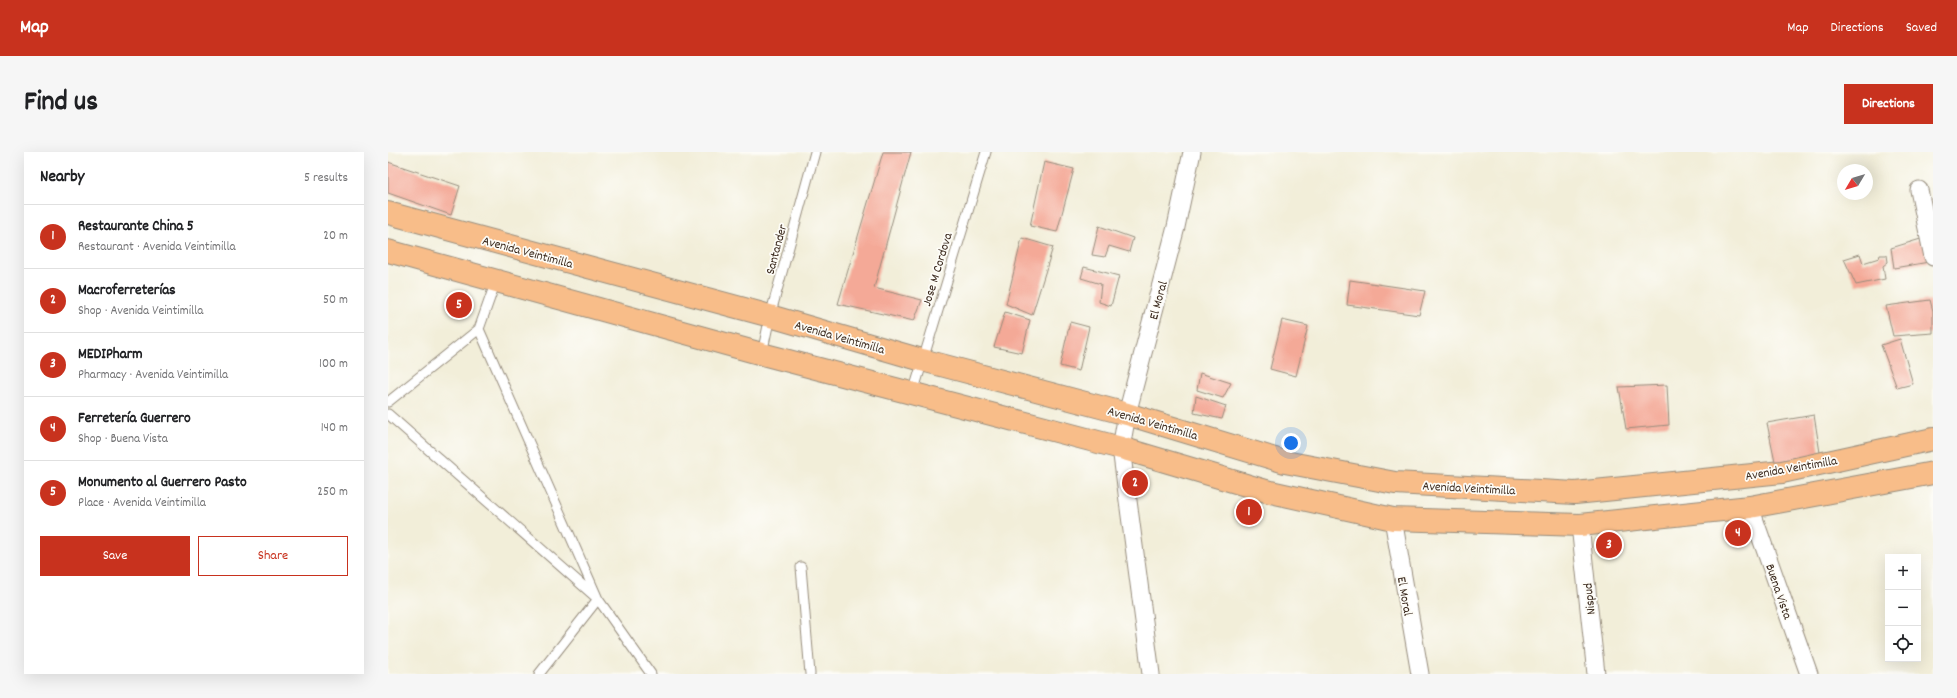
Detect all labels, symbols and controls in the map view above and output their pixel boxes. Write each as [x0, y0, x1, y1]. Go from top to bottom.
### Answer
text: Map [20, 15, 49, 42]
text: Map [1787, 18, 1809, 38]
text: Directions [1831, 18, 1884, 38]
text: Saved [1906, 18, 1937, 38]
text: Find us [24, 84, 98, 124]
button: Directions [1844, 84, 1933, 124]
north arrow [1837, 164, 1873, 200]
text: Nearby [40, 166, 84, 190]
text: 5 results [304, 169, 348, 188]
text: Restaurante China 5 [78, 216, 194, 238]
street label: Santander [762, 222, 793, 277]
text: 1 [52, 227, 54, 246]
text: 20 m [323, 227, 348, 246]
street label: Jose M Cordova [918, 230, 959, 309]
street label: Avenida Veintimilla [480, 232, 576, 275]
text: Restaurant · Avenida Veintimilla [78, 238, 236, 257]
street label: El Moral [1145, 279, 1174, 322]
text: Macroferreterías [78, 280, 176, 302]
pin: 5 [446, 290, 472, 320]
text: 2 [50, 291, 56, 310]
text: 50 m [323, 291, 348, 310]
text: Shop · Avenida Veintimilla [78, 302, 203, 321]
street label: Avenida Veintimilla [792, 316, 887, 361]
text: MEDIPharm [78, 344, 143, 366]
text: 3 [50, 355, 56, 374]
text: 100 m [319, 355, 348, 374]
text: Pharmacy · Avenida Veintimilla [78, 366, 228, 385]
street label: Avenida Veintimilla [1105, 402, 1200, 447]
text: Ferretería Guerrero [78, 408, 191, 430]
text: 4 [50, 419, 56, 438]
text: 140 m [321, 419, 348, 438]
text: Shop · Buena Vista [78, 430, 168, 449]
your location [1281, 433, 1301, 453]
street label: Avenida Veintimilla [1744, 452, 1840, 487]
pin: 2 [1122, 468, 1148, 498]
text: Monumento al Guerrero Pasto [78, 472, 247, 494]
street label: Avenida Veintimilla [1422, 478, 1517, 501]
text: 5 [50, 483, 56, 502]
text: 250 m [317, 483, 348, 502]
text: Place · Avenida Veintimilla [78, 494, 206, 513]
pin: 1 [1236, 497, 1262, 527]
pin: 4 [1725, 518, 1751, 548]
pin: 3 [1596, 530, 1622, 560]
button: Save [40, 536, 190, 576]
button: Share [198, 536, 348, 576]
map controls [1885, 554, 1921, 662]
button: + [1885, 554, 1921, 590]
street label: Buena Vista [1759, 562, 1796, 623]
street label: El Moral [1391, 575, 1416, 617]
street label: Nispud [1579, 582, 1602, 616]
button: − [1885, 590, 1921, 626]
button: locate [1885, 626, 1921, 662]

